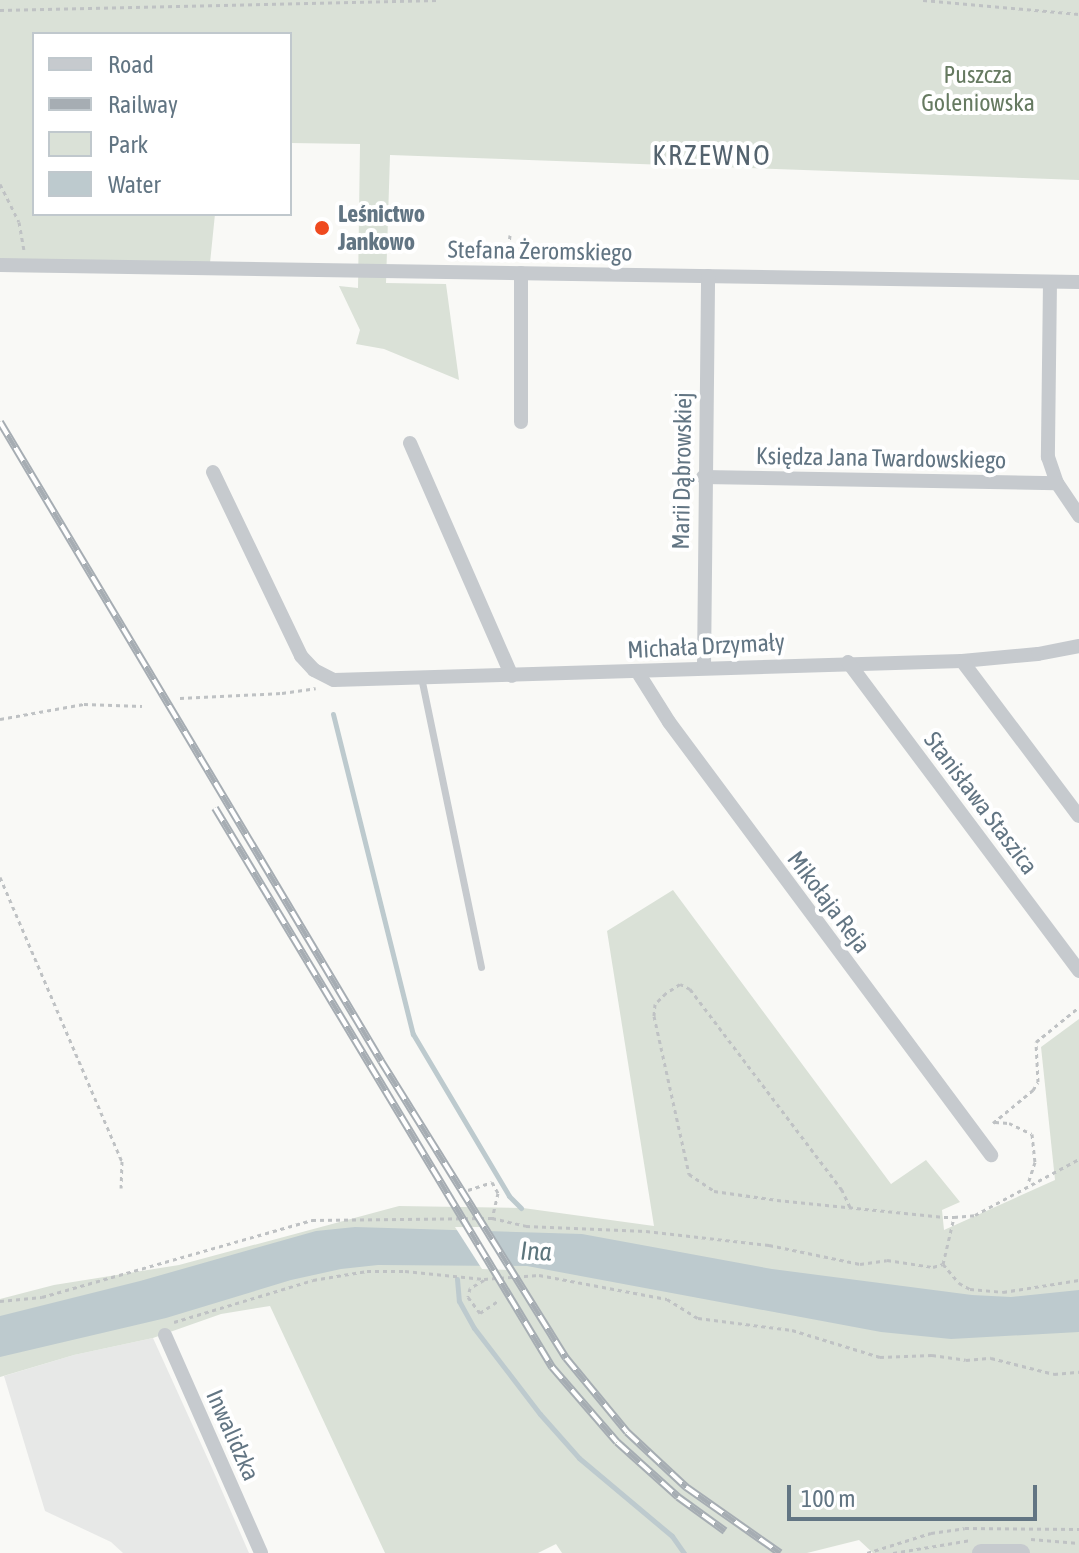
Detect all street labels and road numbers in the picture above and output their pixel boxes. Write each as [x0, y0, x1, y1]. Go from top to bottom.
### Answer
street label: Stefana Żeromskiego [447, 235, 633, 267]
street label: Marii Dąbrowskiej [666, 392, 698, 550]
street label: Księdza Jana Twardowskiego [756, 441, 1006, 475]
street label: Michała Drzymały [627, 627, 785, 665]
street label: Stanisława Staszica [918, 726, 1044, 880]
street label: Mikołaja Reja [781, 845, 877, 959]
street label: Inwalidzka [200, 1385, 266, 1485]

